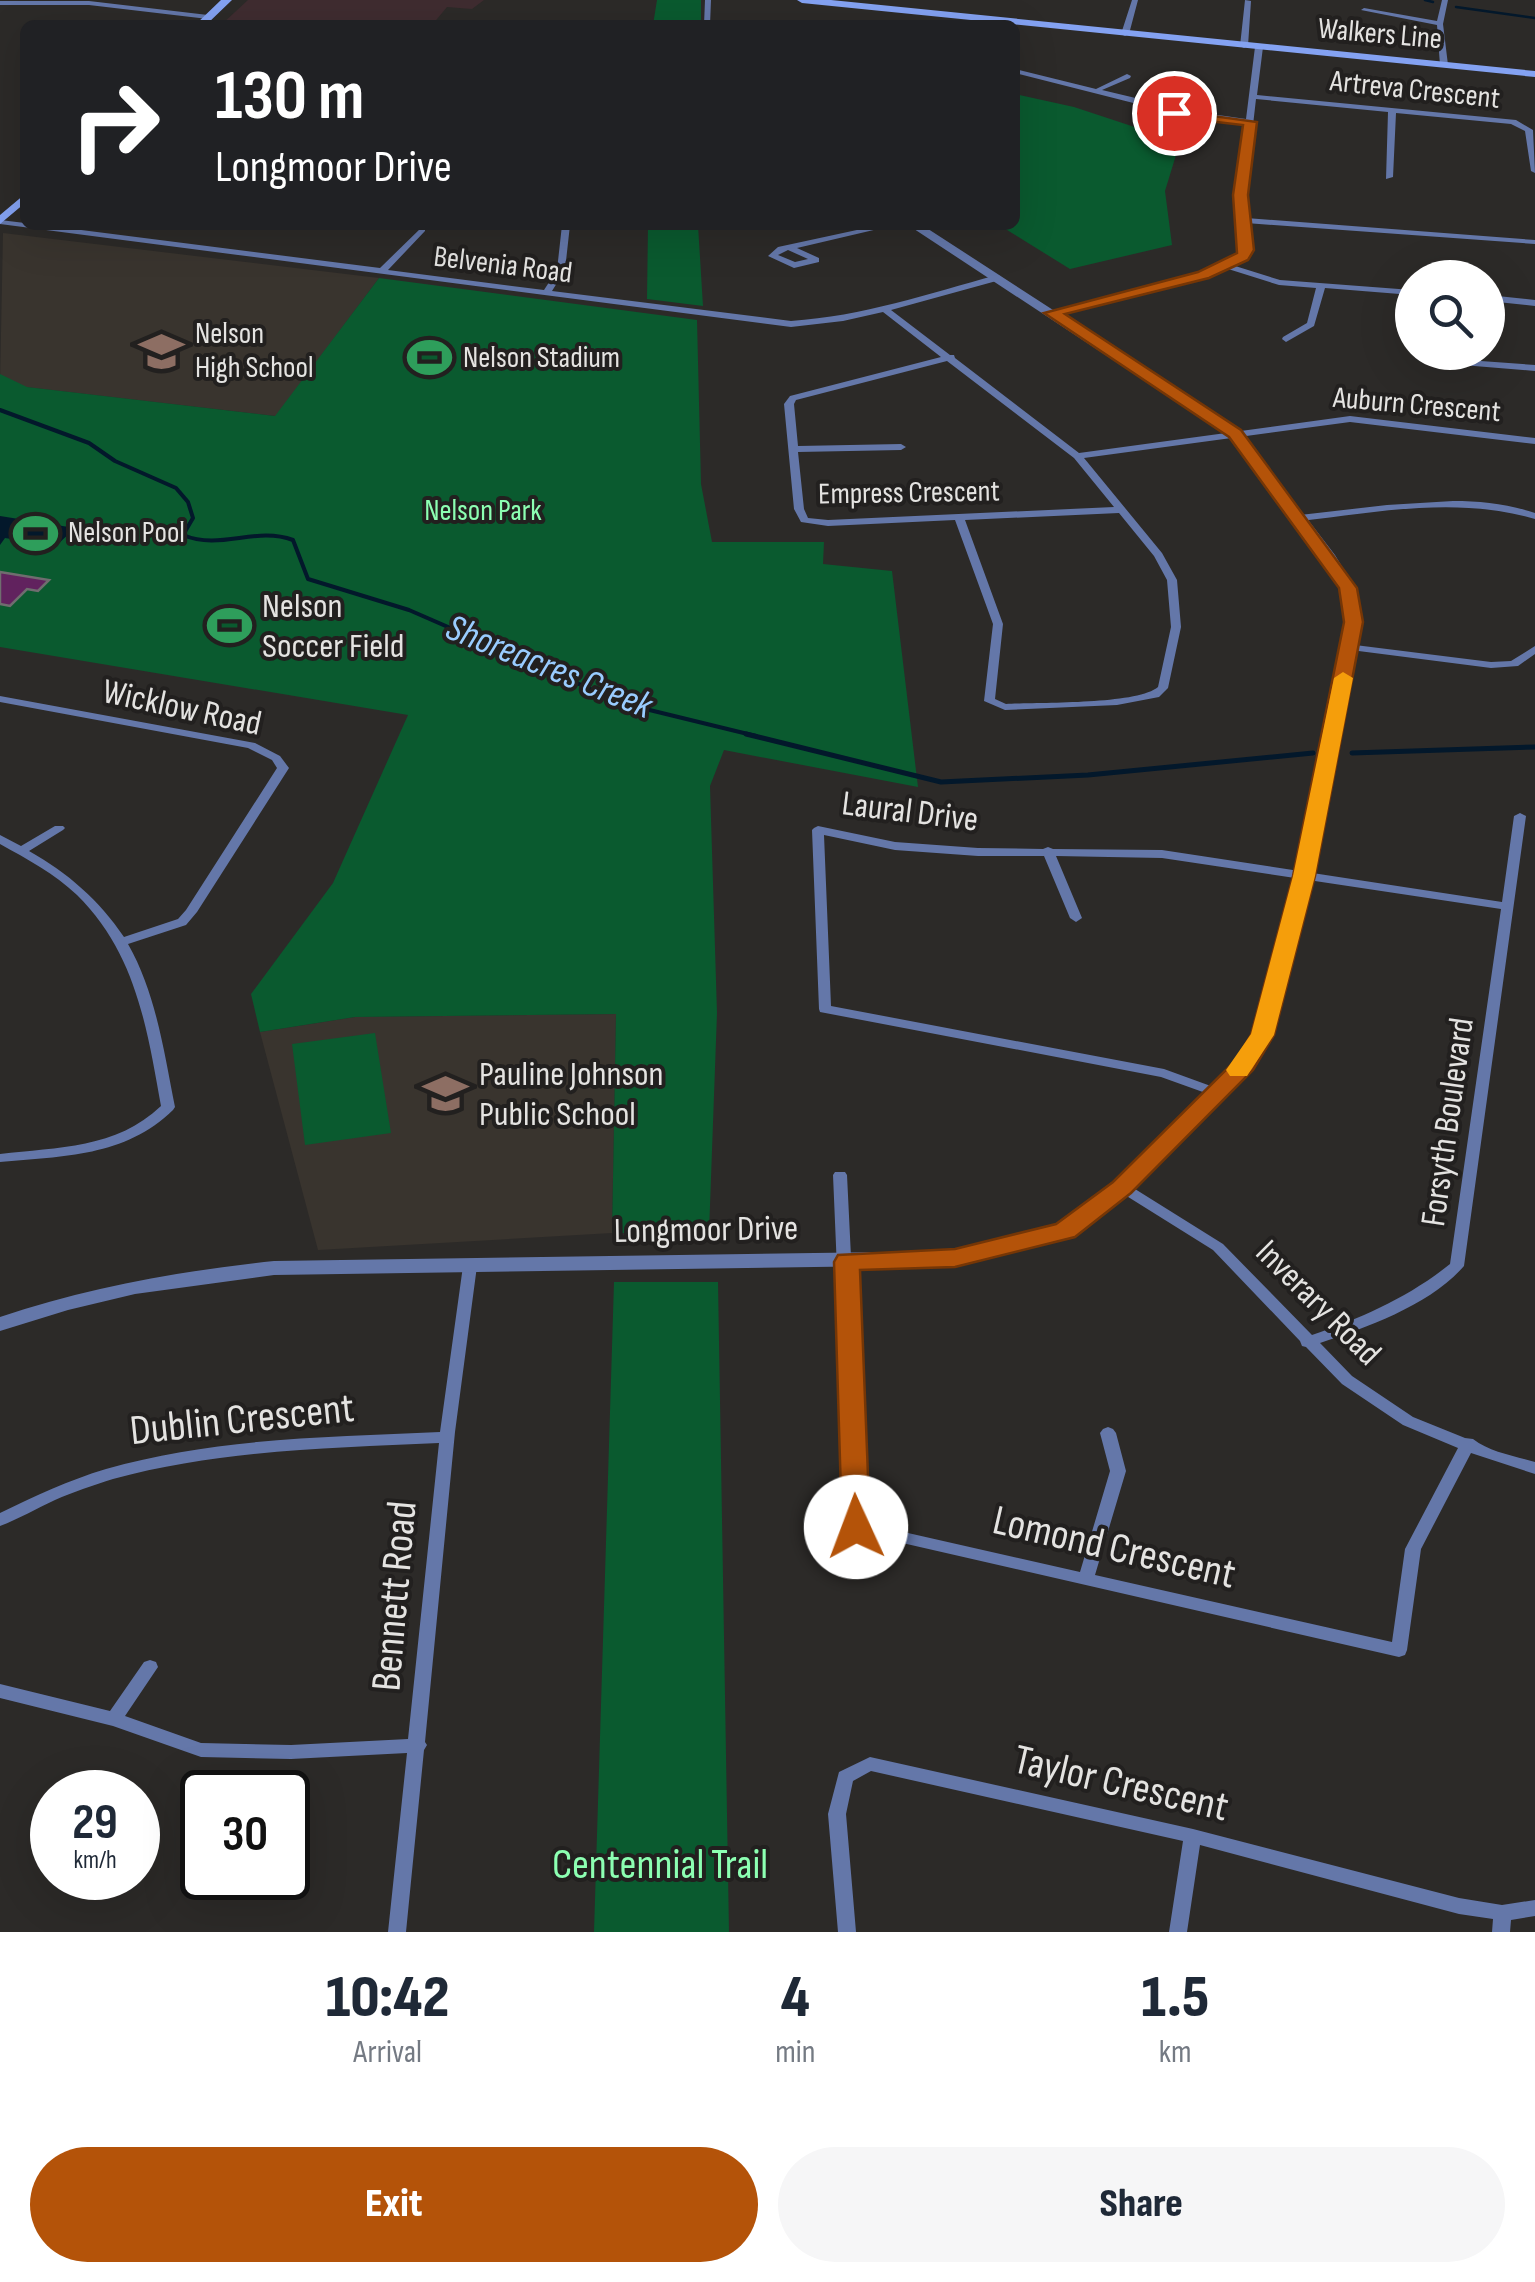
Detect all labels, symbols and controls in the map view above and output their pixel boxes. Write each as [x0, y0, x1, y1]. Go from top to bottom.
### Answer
street label: Walkers Line [1317, 11, 1443, 57]
text: 130 m [215, 55, 364, 139]
icon: right [50, 60, 180, 190]
street label: Artreva Crescent [1327, 63, 1502, 117]
pin [1132, 71, 1217, 156]
icon: arrive [1147, 86, 1202, 141]
text: Longmoor Drive [215, 140, 452, 195]
street label: Belvenia Road [432, 239, 574, 291]
map controls [1395, 260, 1505, 370]
button: search [1395, 260, 1505, 370]
place label: Nelson High School [195, 316, 314, 386]
school or university icon: Nelson High School [138, 327, 186, 375]
sports icon: Nelson Stadium [406, 334, 454, 382]
place label: Nelson Stadium [463, 340, 620, 376]
street label: Auburn Crescent [1331, 380, 1502, 430]
street label: Empress Crescent [818, 473, 1000, 513]
park label: Nelson Park [424, 493, 542, 529]
sports icon: Nelson Pool [11, 509, 59, 557]
place label: Nelson Pool [68, 515, 185, 551]
place label: Nelson Soccer Field [262, 585, 404, 668]
sports icon: Nelson Soccer Field [205, 602, 253, 650]
water label: Shoreacres Creek [439, 605, 660, 729]
street label: Wicklow Road [99, 670, 265, 746]
street label: Laural Drive [839, 782, 981, 842]
street label: Forsyth Boulevard [1412, 1015, 1484, 1229]
place label: Pauline Johnson Public School [479, 1053, 664, 1136]
school or university icon: Pauline Johnson Public School [422, 1070, 470, 1118]
street label: Longmoor Drive [613, 1207, 799, 1253]
street label: Inverary Road [1246, 1231, 1390, 1375]
street label: Dublin Crescent [127, 1383, 357, 1457]
position arrow [804, 1475, 908, 1579]
street label: Lomond Crescent [988, 1495, 1240, 1601]
street label: Bennett Road [361, 1499, 429, 1693]
street label: Taylor Crescent [1009, 1735, 1233, 1833]
speed limit sign: 30 [180, 1770, 310, 1900]
text: 29 [72, 1793, 118, 1853]
park label: Centennial Trail [552, 1840, 768, 1891]
text: km/h [73, 1845, 117, 1876]
text: 10:42 [326, 1962, 450, 2034]
text: 4 [781, 1962, 810, 2034]
text: 1.5 [1141, 1962, 1209, 2034]
text: Arrival [353, 2033, 422, 2072]
text: min [775, 2033, 815, 2072]
text: km [1159, 2033, 1192, 2072]
button: Exit [30, 2147, 758, 2262]
button: Share [778, 2147, 1505, 2262]

